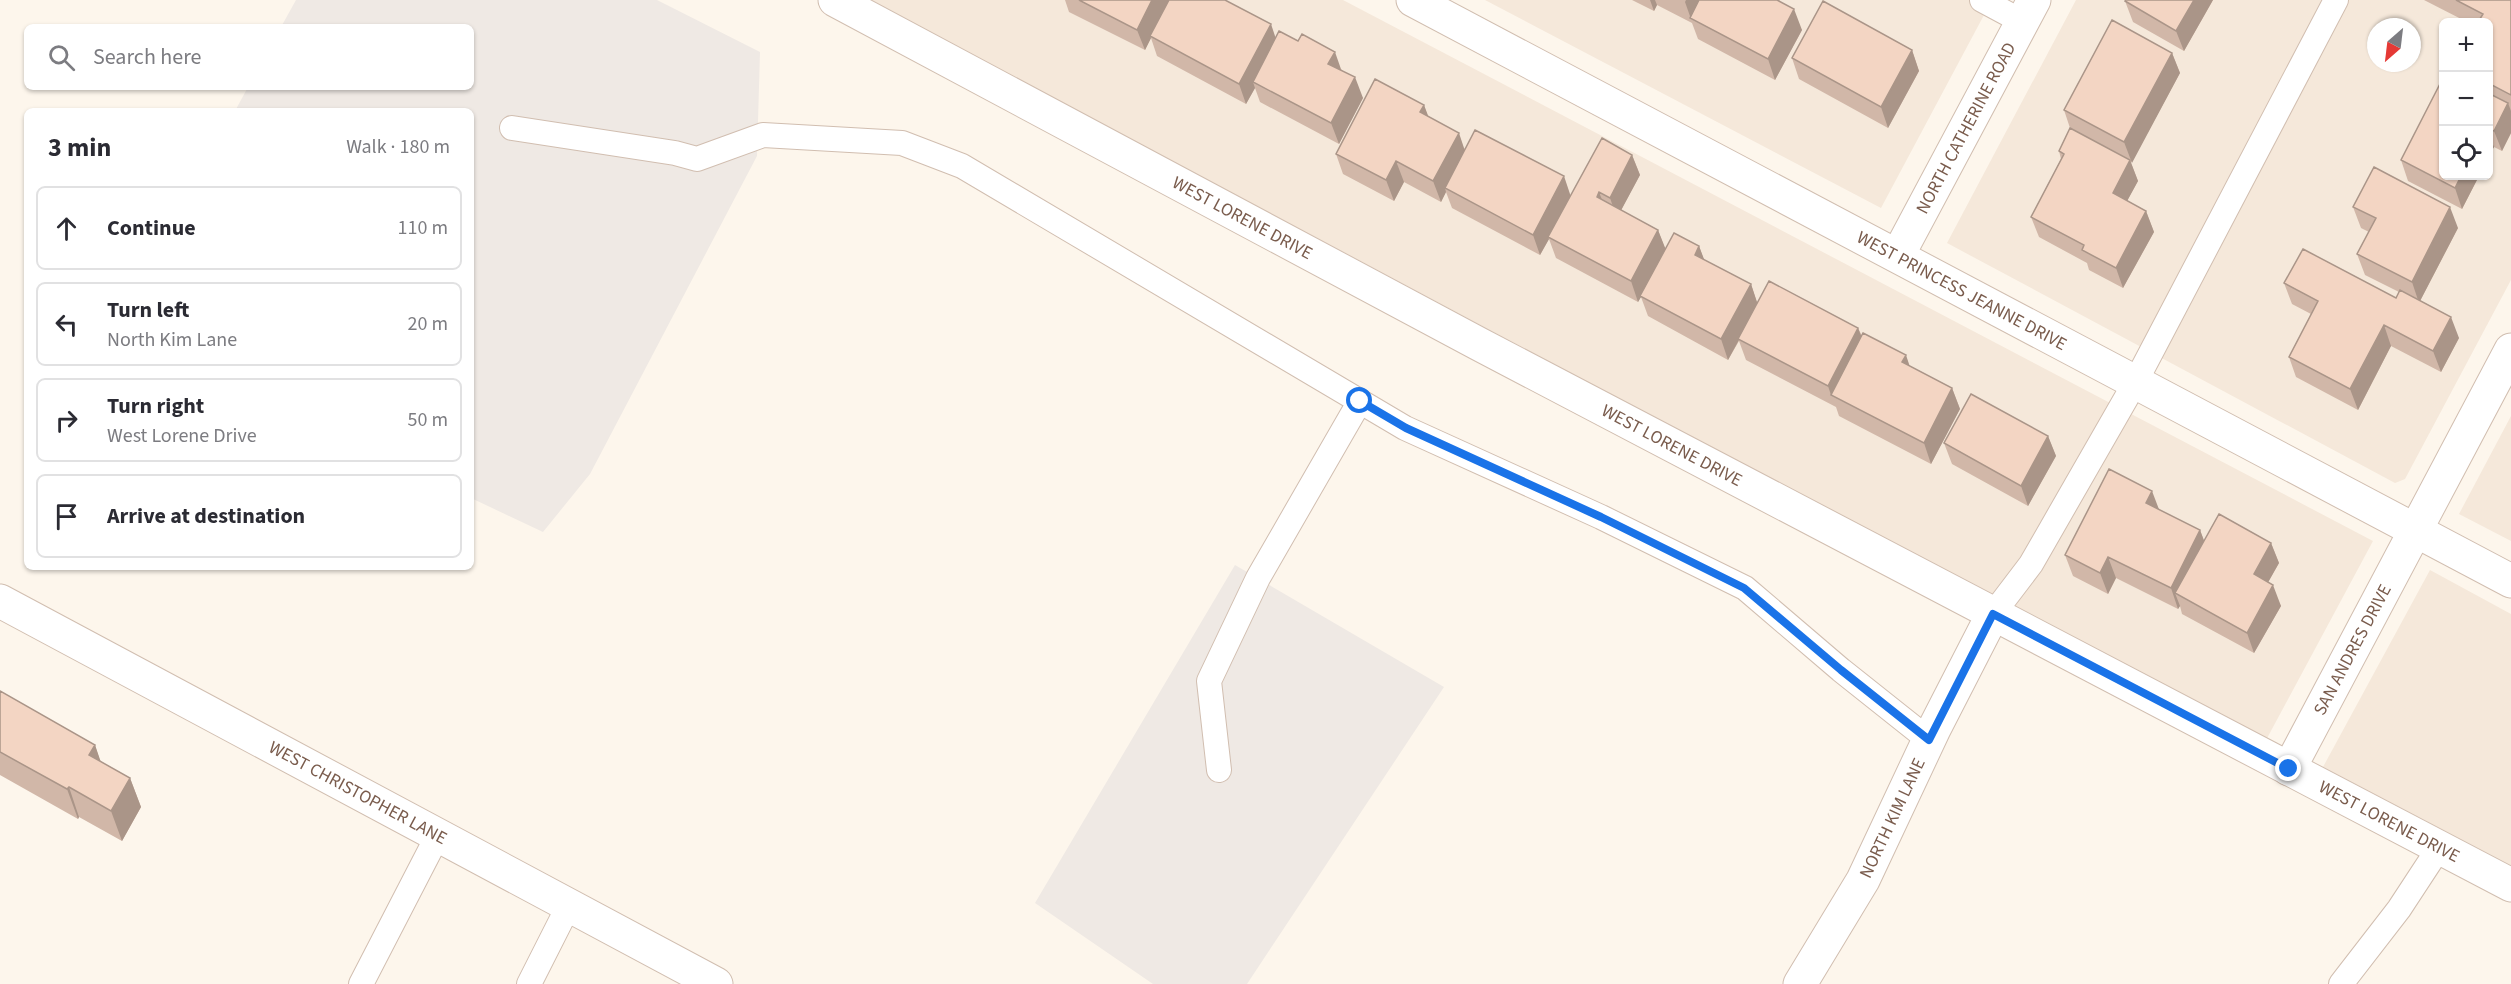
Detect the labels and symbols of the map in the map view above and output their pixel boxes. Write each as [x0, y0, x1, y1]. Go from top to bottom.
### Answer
north arrow [2367, 18, 2421, 72]
street label: NORTH CATHERINE ROAD [1910, 38, 2022, 218]
street label: WEST LORENE DRIVE [1168, 170, 1317, 266]
street label: WEST PRINCESS JEANNE DRIVE [1852, 225, 2071, 357]
route start [1346, 387, 1372, 413]
street label: WEST LORENE DRIVE [1597, 398, 1747, 493]
street label: SAN ANDRES DRIVE [2308, 580, 2398, 720]
street label: WEST CHRISTOPHER LANE [264, 735, 451, 851]
street label: NORTH KIM LANE [1854, 754, 1932, 883]
route end [2275, 755, 2301, 781]
street label: WEST LORENE DRIVE [2314, 774, 2464, 869]

